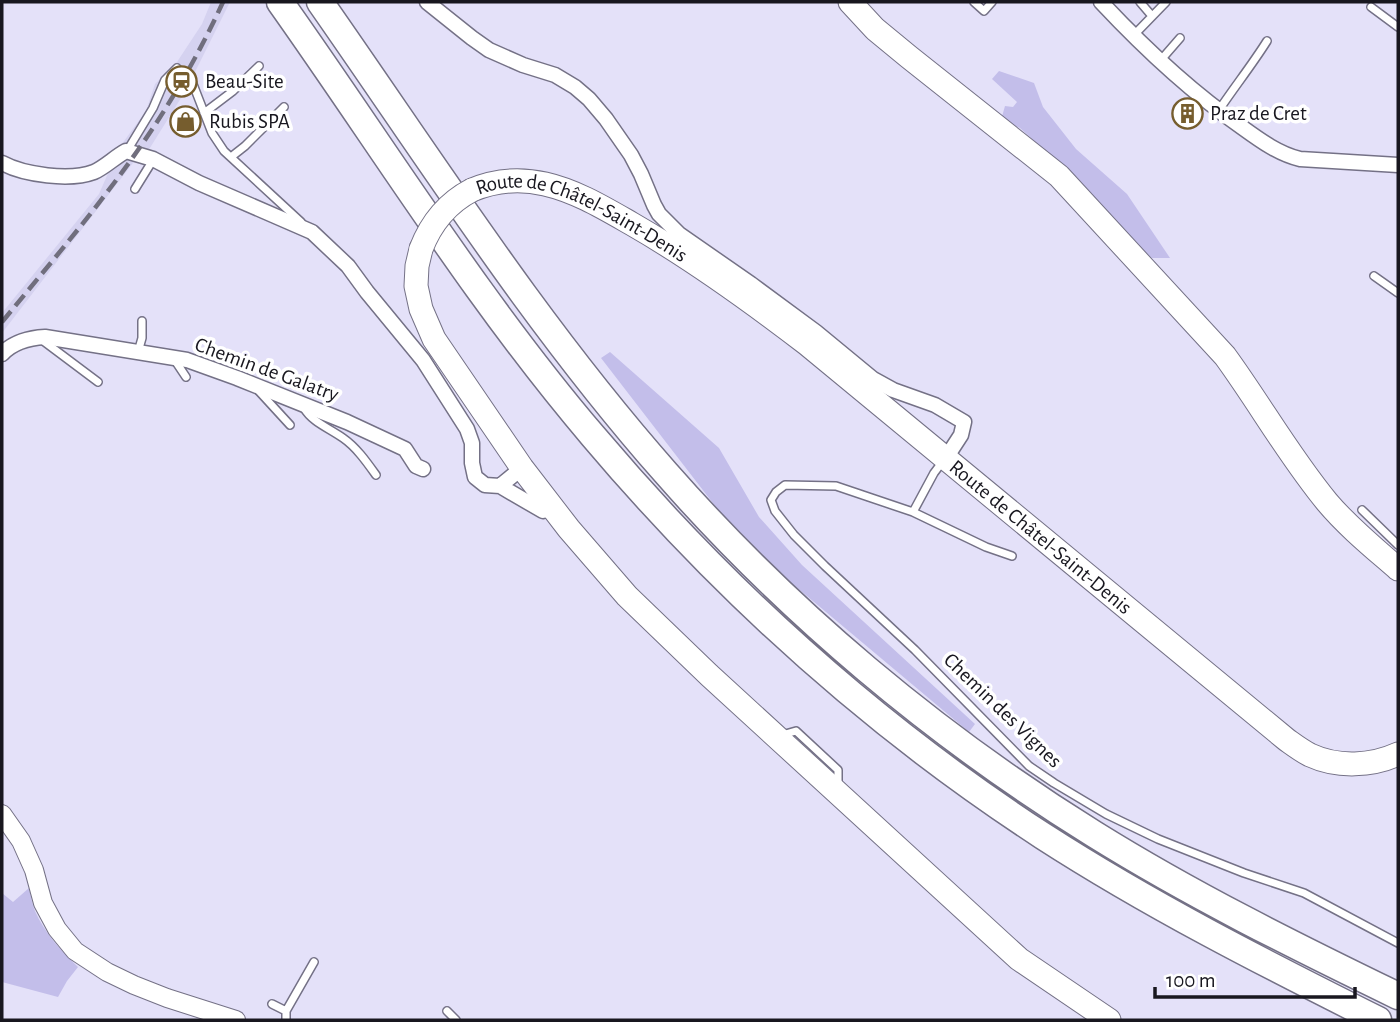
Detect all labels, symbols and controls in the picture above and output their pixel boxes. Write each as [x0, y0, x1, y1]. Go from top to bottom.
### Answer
station icon: Beau-Site [165, 64, 199, 98]
place label: Beau-Site [205, 71, 284, 92]
building icon: Praz de Cret [1170, 96, 1204, 130]
place label: Praz de Cret [1210, 103, 1307, 124]
shop icon: Rubis SPA [169, 104, 203, 138]
place label: Rubis SPA [209, 111, 290, 132]
street label: Route de Châtel-Saint-Denis [473, 171, 691, 266]
street label: Chemin de Galatry [192, 334, 342, 405]
street label: Route de Châtel-Saint-Denis [945, 456, 1136, 618]
street label: Chemin des Vignes [940, 649, 1066, 772]
scale bar [1155, 956, 1354, 1000]
text: 100 m [1166, 970, 1216, 991]

